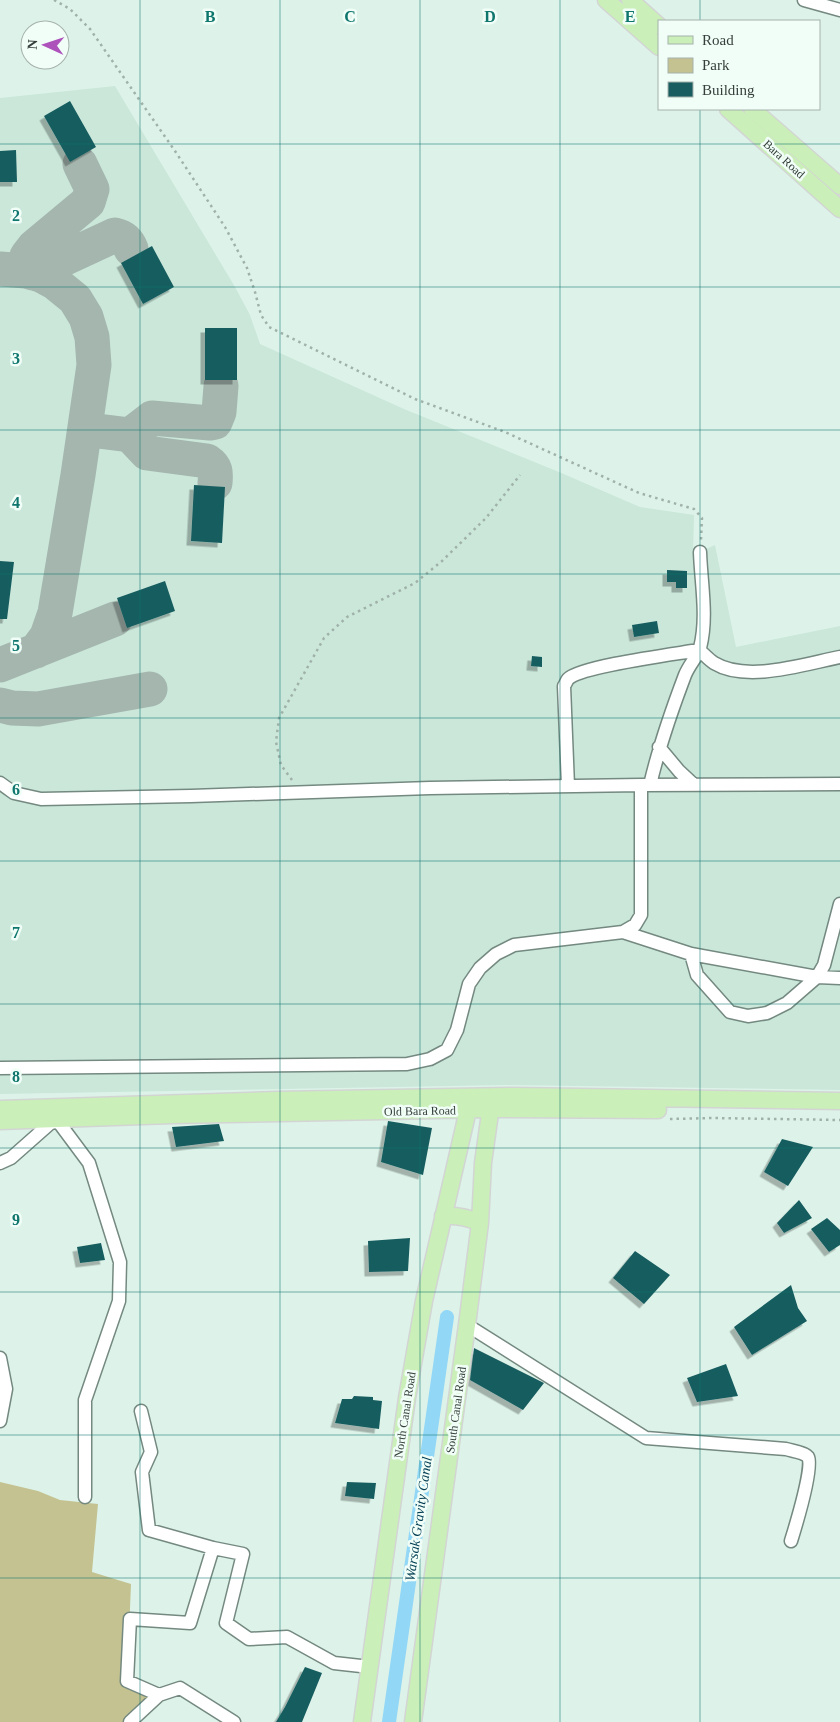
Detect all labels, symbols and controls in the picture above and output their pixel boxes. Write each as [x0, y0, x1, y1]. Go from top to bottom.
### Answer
text: B [205, 8, 216, 25]
text: C [344, 8, 356, 25]
text: D [484, 8, 496, 25]
text: E [625, 8, 635, 25]
north arrow [20, 20, 70, 70]
legend [658, 20, 820, 110]
text: Road [702, 32, 734, 48]
text: N [25, 39, 40, 50]
text: Park [702, 57, 730, 73]
text: Building [702, 82, 755, 98]
street label: Bara Road [760, 137, 808, 181]
text: 2 [12, 207, 20, 224]
text: 3 [12, 350, 20, 367]
text: 4 [12, 494, 20, 511]
text: 5 [12, 637, 20, 654]
text: 6 [12, 781, 20, 798]
text: 7 [12, 924, 20, 941]
text: 8 [12, 1068, 20, 1085]
street label: Old Bara Road [384, 1103, 456, 1119]
text: 9 [12, 1211, 20, 1228]
street label: South Canal Road [443, 1366, 469, 1454]
street label: North Canal Road [391, 1371, 419, 1459]
water label: Warsak Gravity Canal [402, 1456, 435, 1582]

